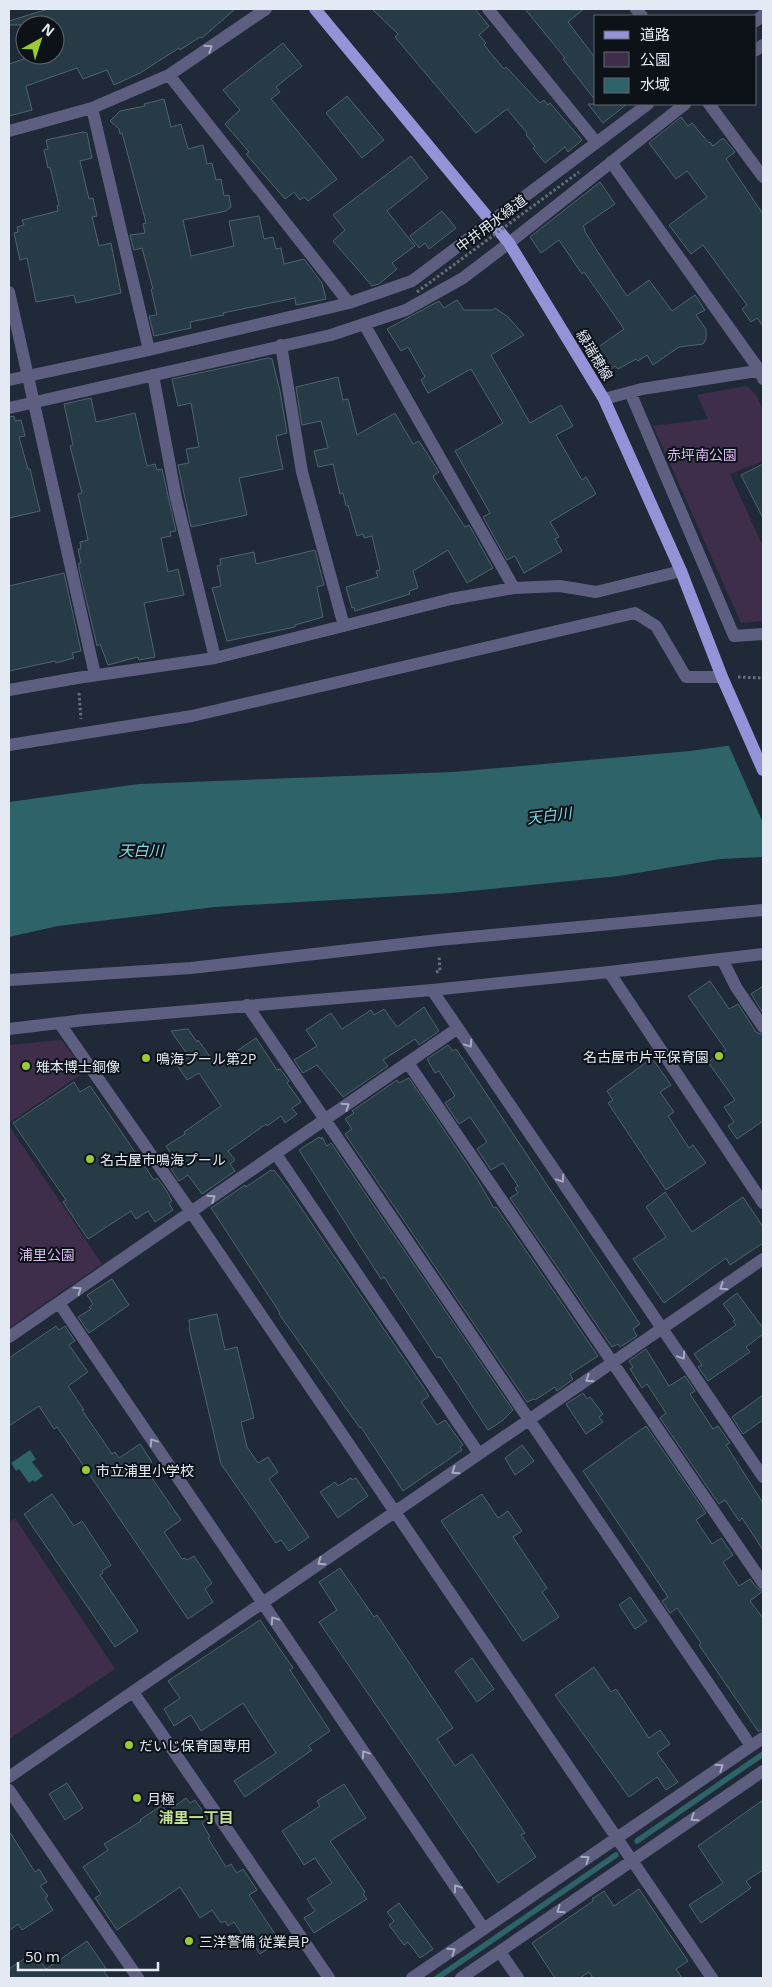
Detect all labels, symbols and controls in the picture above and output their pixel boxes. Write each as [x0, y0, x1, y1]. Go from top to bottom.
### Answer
north arrow [15, 15, 65, 65]
legend [594, 15, 757, 105]
text: N [38, 19, 59, 40]
text: 道路 [640, 24, 670, 44]
one-way arrow [203, 45, 213, 54]
text: 公園 [640, 49, 670, 69]
text: 水域 [640, 74, 670, 94]
street label: 中井用水緑道 [452, 190, 530, 256]
street label: 緑瑞穂線 [572, 326, 618, 384]
park label: 赤坪南公園 [667, 445, 737, 464]
water label: 天白川 [525, 802, 575, 828]
water label: 天白川 [118, 840, 165, 860]
one-way arrow [463, 1039, 472, 1048]
place label: 名古屋市片平保育園 [583, 1047, 709, 1066]
place label: 鳴海プール第2P [156, 1049, 256, 1068]
marker: 名古屋市片平保育園 [713, 1050, 725, 1062]
marker: 鳴海プール第2P [140, 1052, 152, 1064]
place label: 雉本博士銅像 [36, 1057, 120, 1076]
marker: 雉本博士銅像 [20, 1060, 32, 1072]
one-way arrow [340, 1103, 349, 1112]
place label: 名古屋市鳴海プール [100, 1150, 226, 1169]
marker: 名古屋市鳴海プール [84, 1153, 96, 1165]
one-way arrow [555, 1173, 564, 1183]
one-way arrow [206, 1195, 216, 1204]
park label: 浦里公園 [19, 1245, 75, 1264]
one-way arrow [719, 1281, 729, 1290]
one-way arrow [72, 1287, 82, 1296]
one-way arrow [676, 1351, 685, 1360]
one-way arrow [585, 1373, 595, 1382]
one-way arrow [150, 1438, 159, 1447]
place label: 市立浦里小学校 [96, 1461, 194, 1480]
marker: 市立浦里小学校 [80, 1464, 92, 1476]
one-way arrow [451, 1464, 460, 1474]
one-way arrow [317, 1556, 327, 1565]
one-way arrow [271, 1616, 280, 1625]
place label: だいじ保育園専用 [139, 1736, 251, 1755]
marker: だいじ保育園専用 [123, 1739, 135, 1751]
one-way arrow [362, 1750, 371, 1760]
one-way arrow [714, 1764, 724, 1773]
place label: 月極 [147, 1789, 175, 1808]
marker: 月極 [131, 1792, 143, 1804]
district label: 浦里一丁目 [158, 1807, 234, 1827]
one-way arrow [690, 1812, 700, 1821]
one-way arrow [580, 1856, 590, 1865]
one-way arrow [454, 1885, 463, 1894]
one-way arrow [556, 1904, 566, 1913]
place label: 三洋警備 従業員P [199, 1932, 309, 1951]
marker: 三洋警備 従業員P [183, 1935, 195, 1947]
scale bar [18, 1940, 158, 1972]
text: 50 m [25, 1946, 60, 1966]
one-way arrow [446, 1948, 456, 1957]

